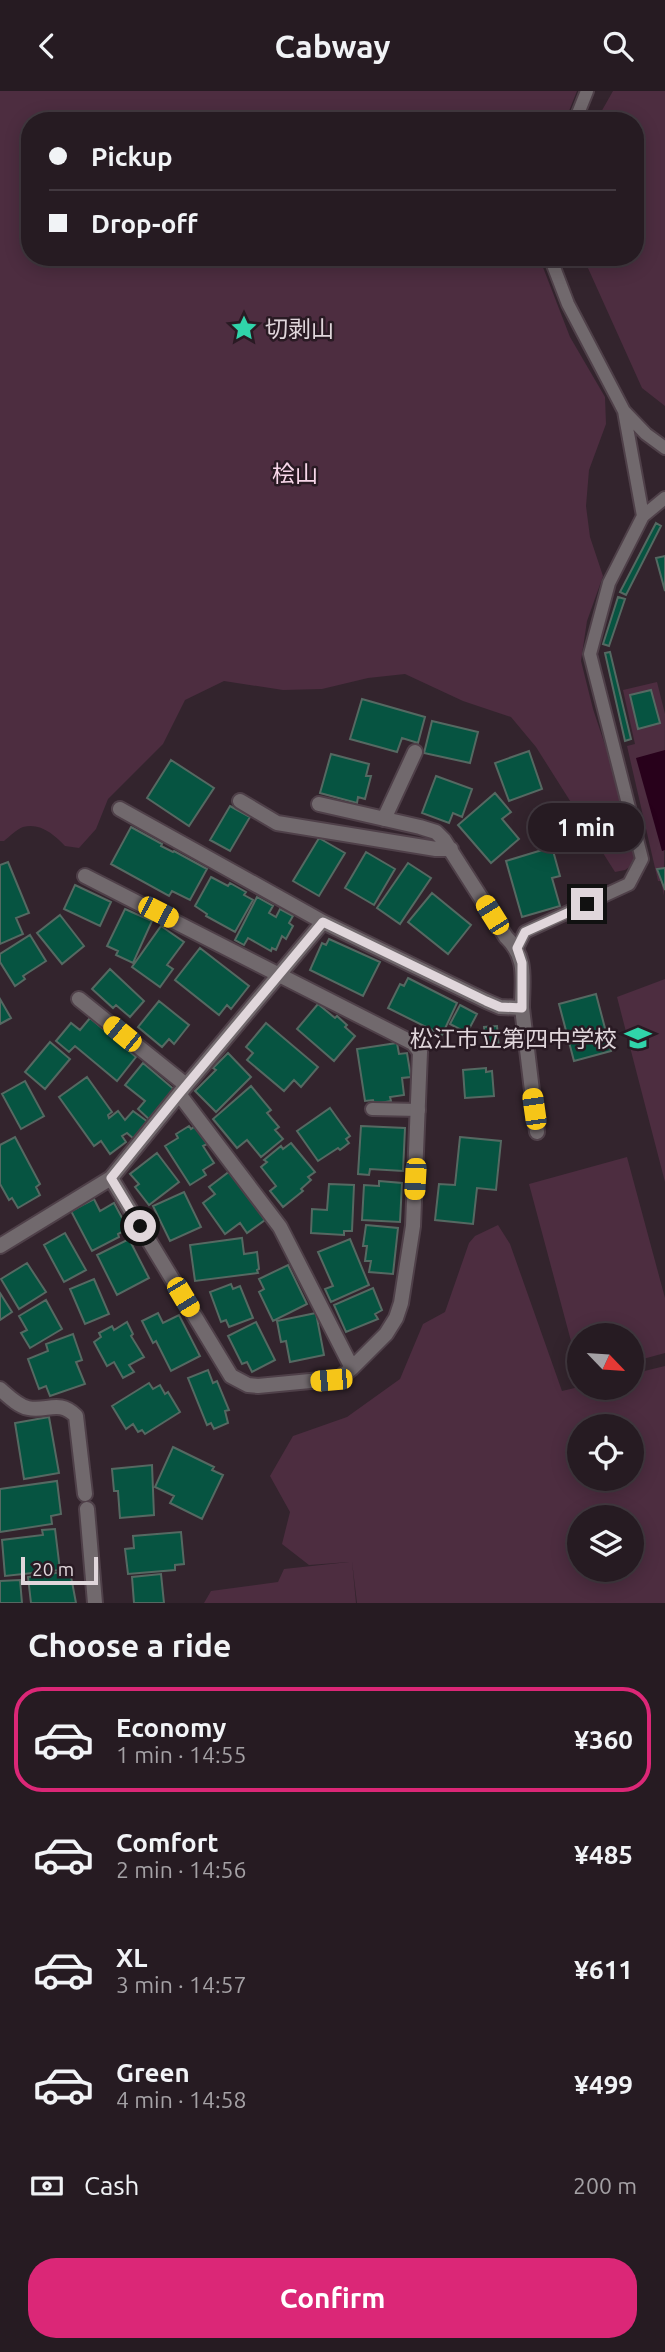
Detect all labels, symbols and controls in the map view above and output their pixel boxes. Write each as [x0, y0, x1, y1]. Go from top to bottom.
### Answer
icon: back [28, 27, 66, 65]
icon: search [599, 27, 637, 65]
text: Cabway [275, 28, 390, 64]
text: Pickup [91, 142, 173, 171]
text: Drop-off [91, 209, 198, 238]
place icon: 切剥山 [229, 313, 259, 343]
place label: 切剥山 [265, 316, 334, 341]
park label: 桧山 [272, 461, 318, 486]
callout: 1 min [529, 803, 645, 851]
text: 1 min [557, 815, 615, 840]
route end [571, 888, 603, 920]
car [472, 892, 513, 938]
car [135, 893, 182, 931]
car [100, 1013, 145, 1055]
school or university icon: 松江市立第四中学校 [623, 1023, 653, 1053]
place label: 松江市立第四中学校 [410, 1026, 617, 1051]
car [521, 1087, 548, 1131]
car [404, 1157, 427, 1201]
route start [124, 1210, 156, 1242]
car [164, 1274, 203, 1320]
north arrow [567, 1323, 644, 1400]
map controls [567, 1323, 644, 1582]
car [310, 1368, 353, 1392]
button: locate [567, 1414, 644, 1491]
button: layers [567, 1505, 644, 1582]
scale bar [21, 1554, 98, 1586]
text: 20 m [32, 1558, 74, 1580]
text: Choose a ride [28, 1627, 231, 1663]
icon: car [32, 1708, 95, 1771]
text: Economy [116, 1713, 226, 1742]
text: ¥360 [574, 1725, 633, 1754]
text: 1 min · 14:55 [116, 1742, 247, 1767]
icon: car [32, 1823, 95, 1886]
text: Comfort [116, 1828, 219, 1857]
text: ¥485 [574, 1840, 633, 1869]
text: 2 min · 14:56 [116, 1857, 247, 1882]
icon: car [32, 1938, 95, 2001]
text: XL [116, 1943, 147, 1972]
text: ¥611 [574, 1955, 633, 1984]
text: 3 min · 14:57 [116, 1972, 247, 1997]
icon: car [32, 2053, 95, 2116]
text: Green [116, 2058, 190, 2087]
text: ¥499 [574, 2070, 633, 2099]
text: 4 min · 14:58 [116, 2087, 247, 2112]
icon: cash [28, 2167, 66, 2205]
text: Cash [84, 2171, 139, 2200]
text: 200 m [573, 2173, 637, 2198]
button: Confirm [28, 2258, 637, 2338]

